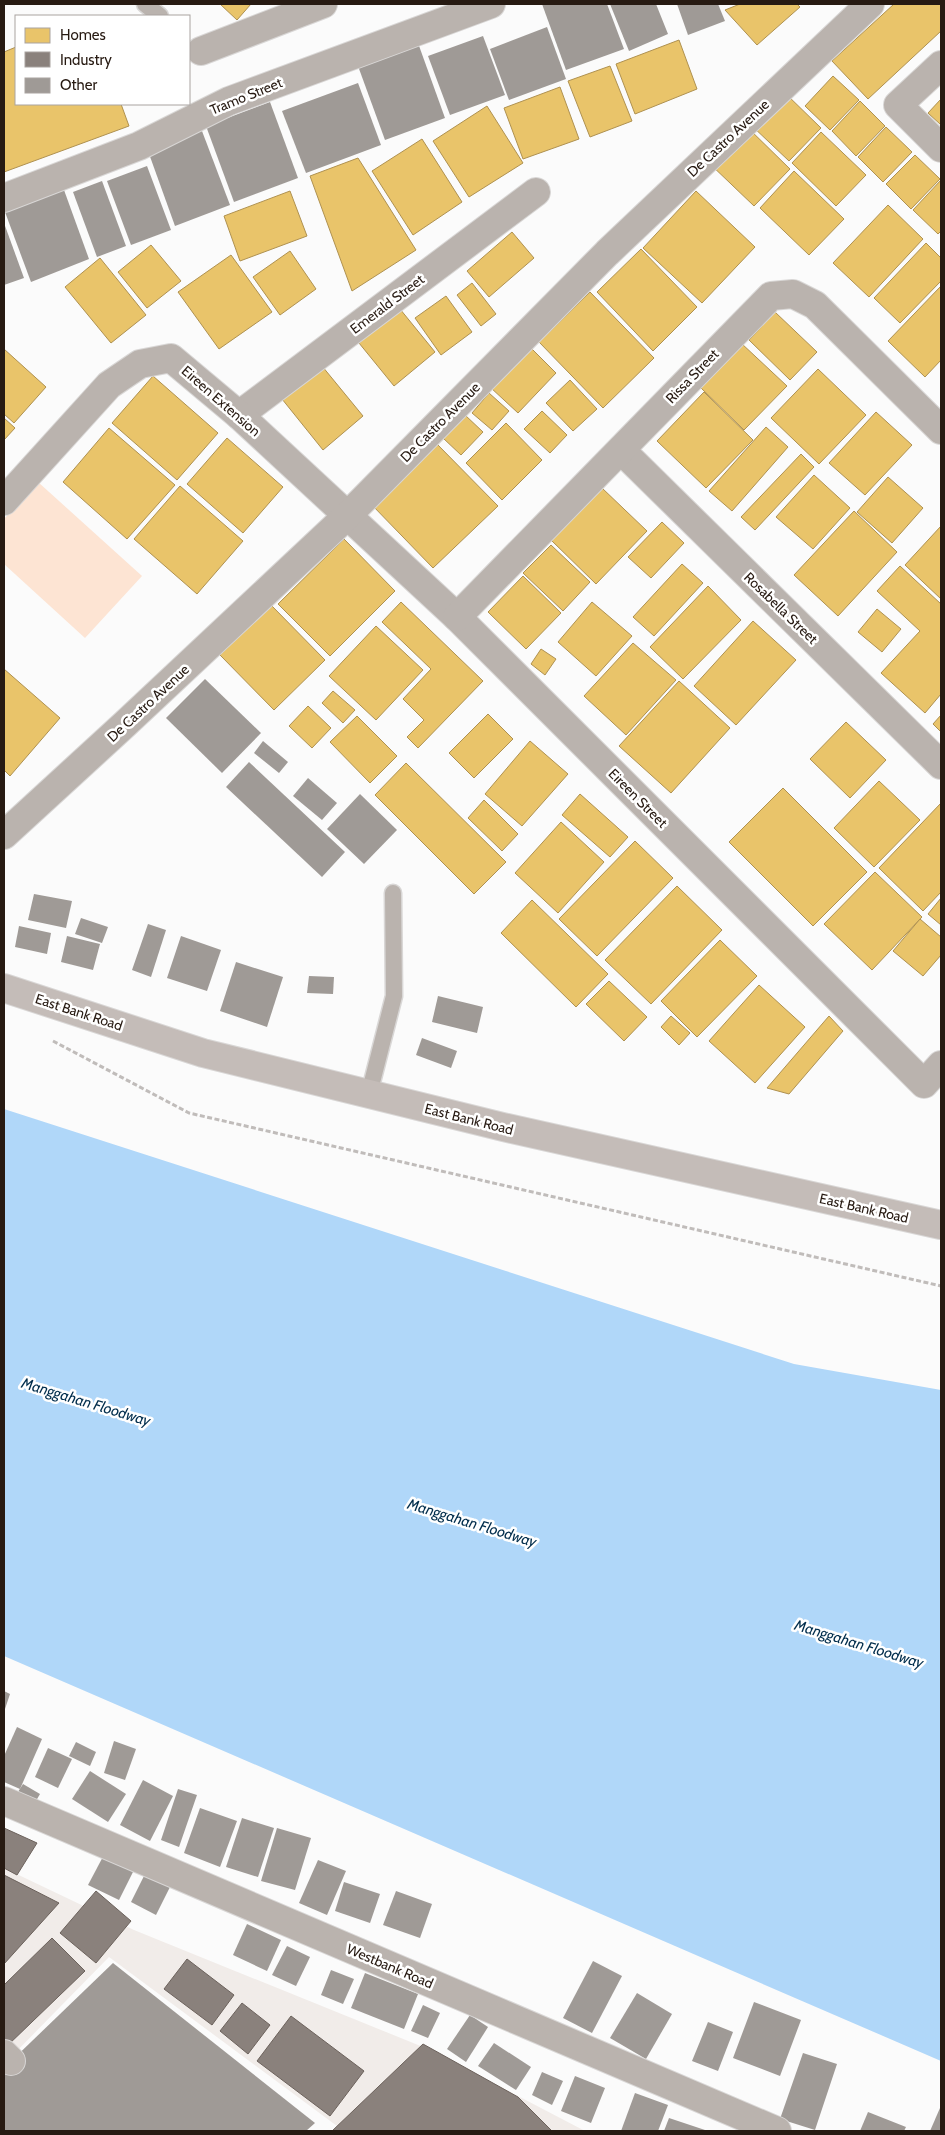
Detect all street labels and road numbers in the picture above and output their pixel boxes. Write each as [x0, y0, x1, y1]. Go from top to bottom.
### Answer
street label: Tramo Street [207, 73, 285, 119]
street label: De Castro Avenue [683, 95, 773, 181]
street label: Emerald Street [346, 270, 428, 338]
street label: Rissa Street [662, 345, 723, 407]
street label: Eireen Extension [178, 362, 264, 440]
street label: De Castro Avenue [396, 378, 484, 466]
street label: Rosabella Street [740, 568, 822, 648]
street label: De Castro Avenue [103, 660, 193, 746]
street label: Eireen Street [605, 765, 672, 832]
street label: East Bank Road [33, 989, 125, 1035]
street label: East Bank Road [423, 1099, 515, 1139]
street label: East Bank Road [818, 1189, 910, 1227]
street label: Westbank Road [344, 1940, 436, 1992]

